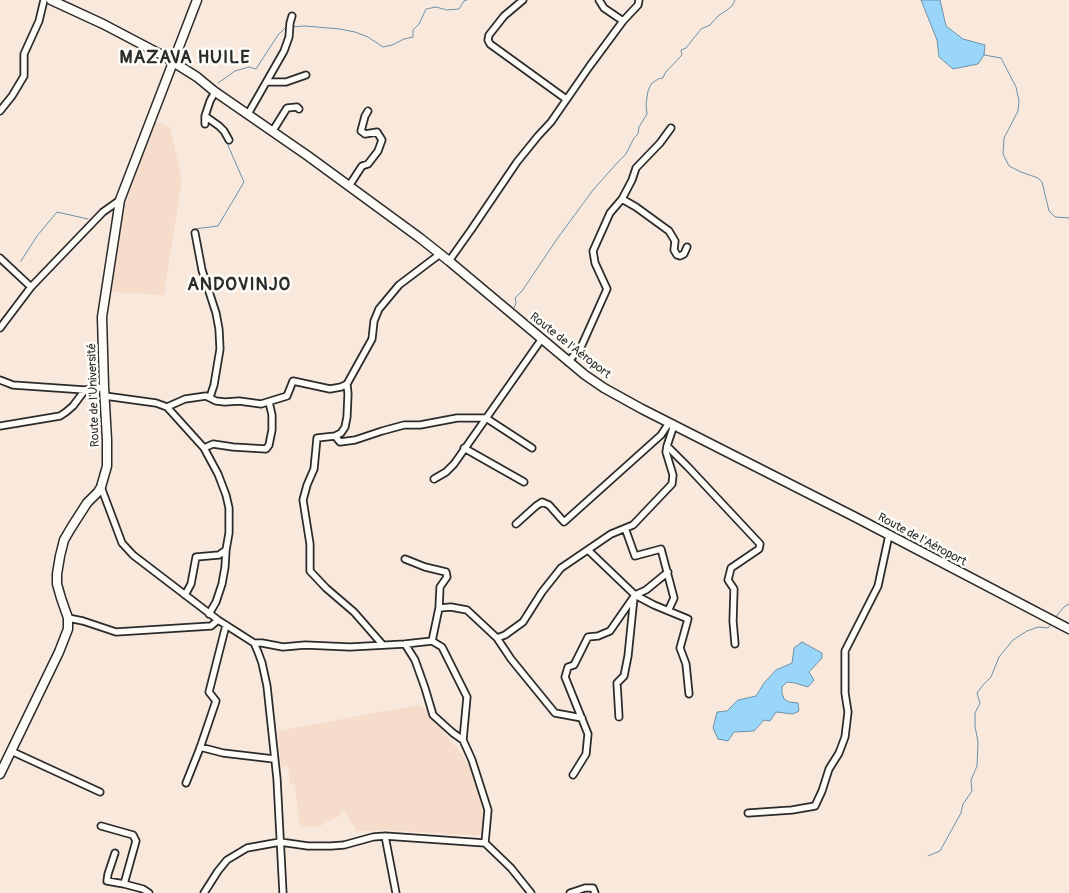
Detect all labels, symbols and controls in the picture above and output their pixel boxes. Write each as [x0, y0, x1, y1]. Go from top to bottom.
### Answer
district label: MAZAVA HUILE [118, 47, 252, 69]
district label: ANDOVINJO [186, 274, 292, 296]
street label: Route de l'Aéroport [527, 310, 613, 382]
street label: Route de l'Université [85, 343, 103, 447]
street label: Route de l'Aéroport [875, 511, 969, 569]

